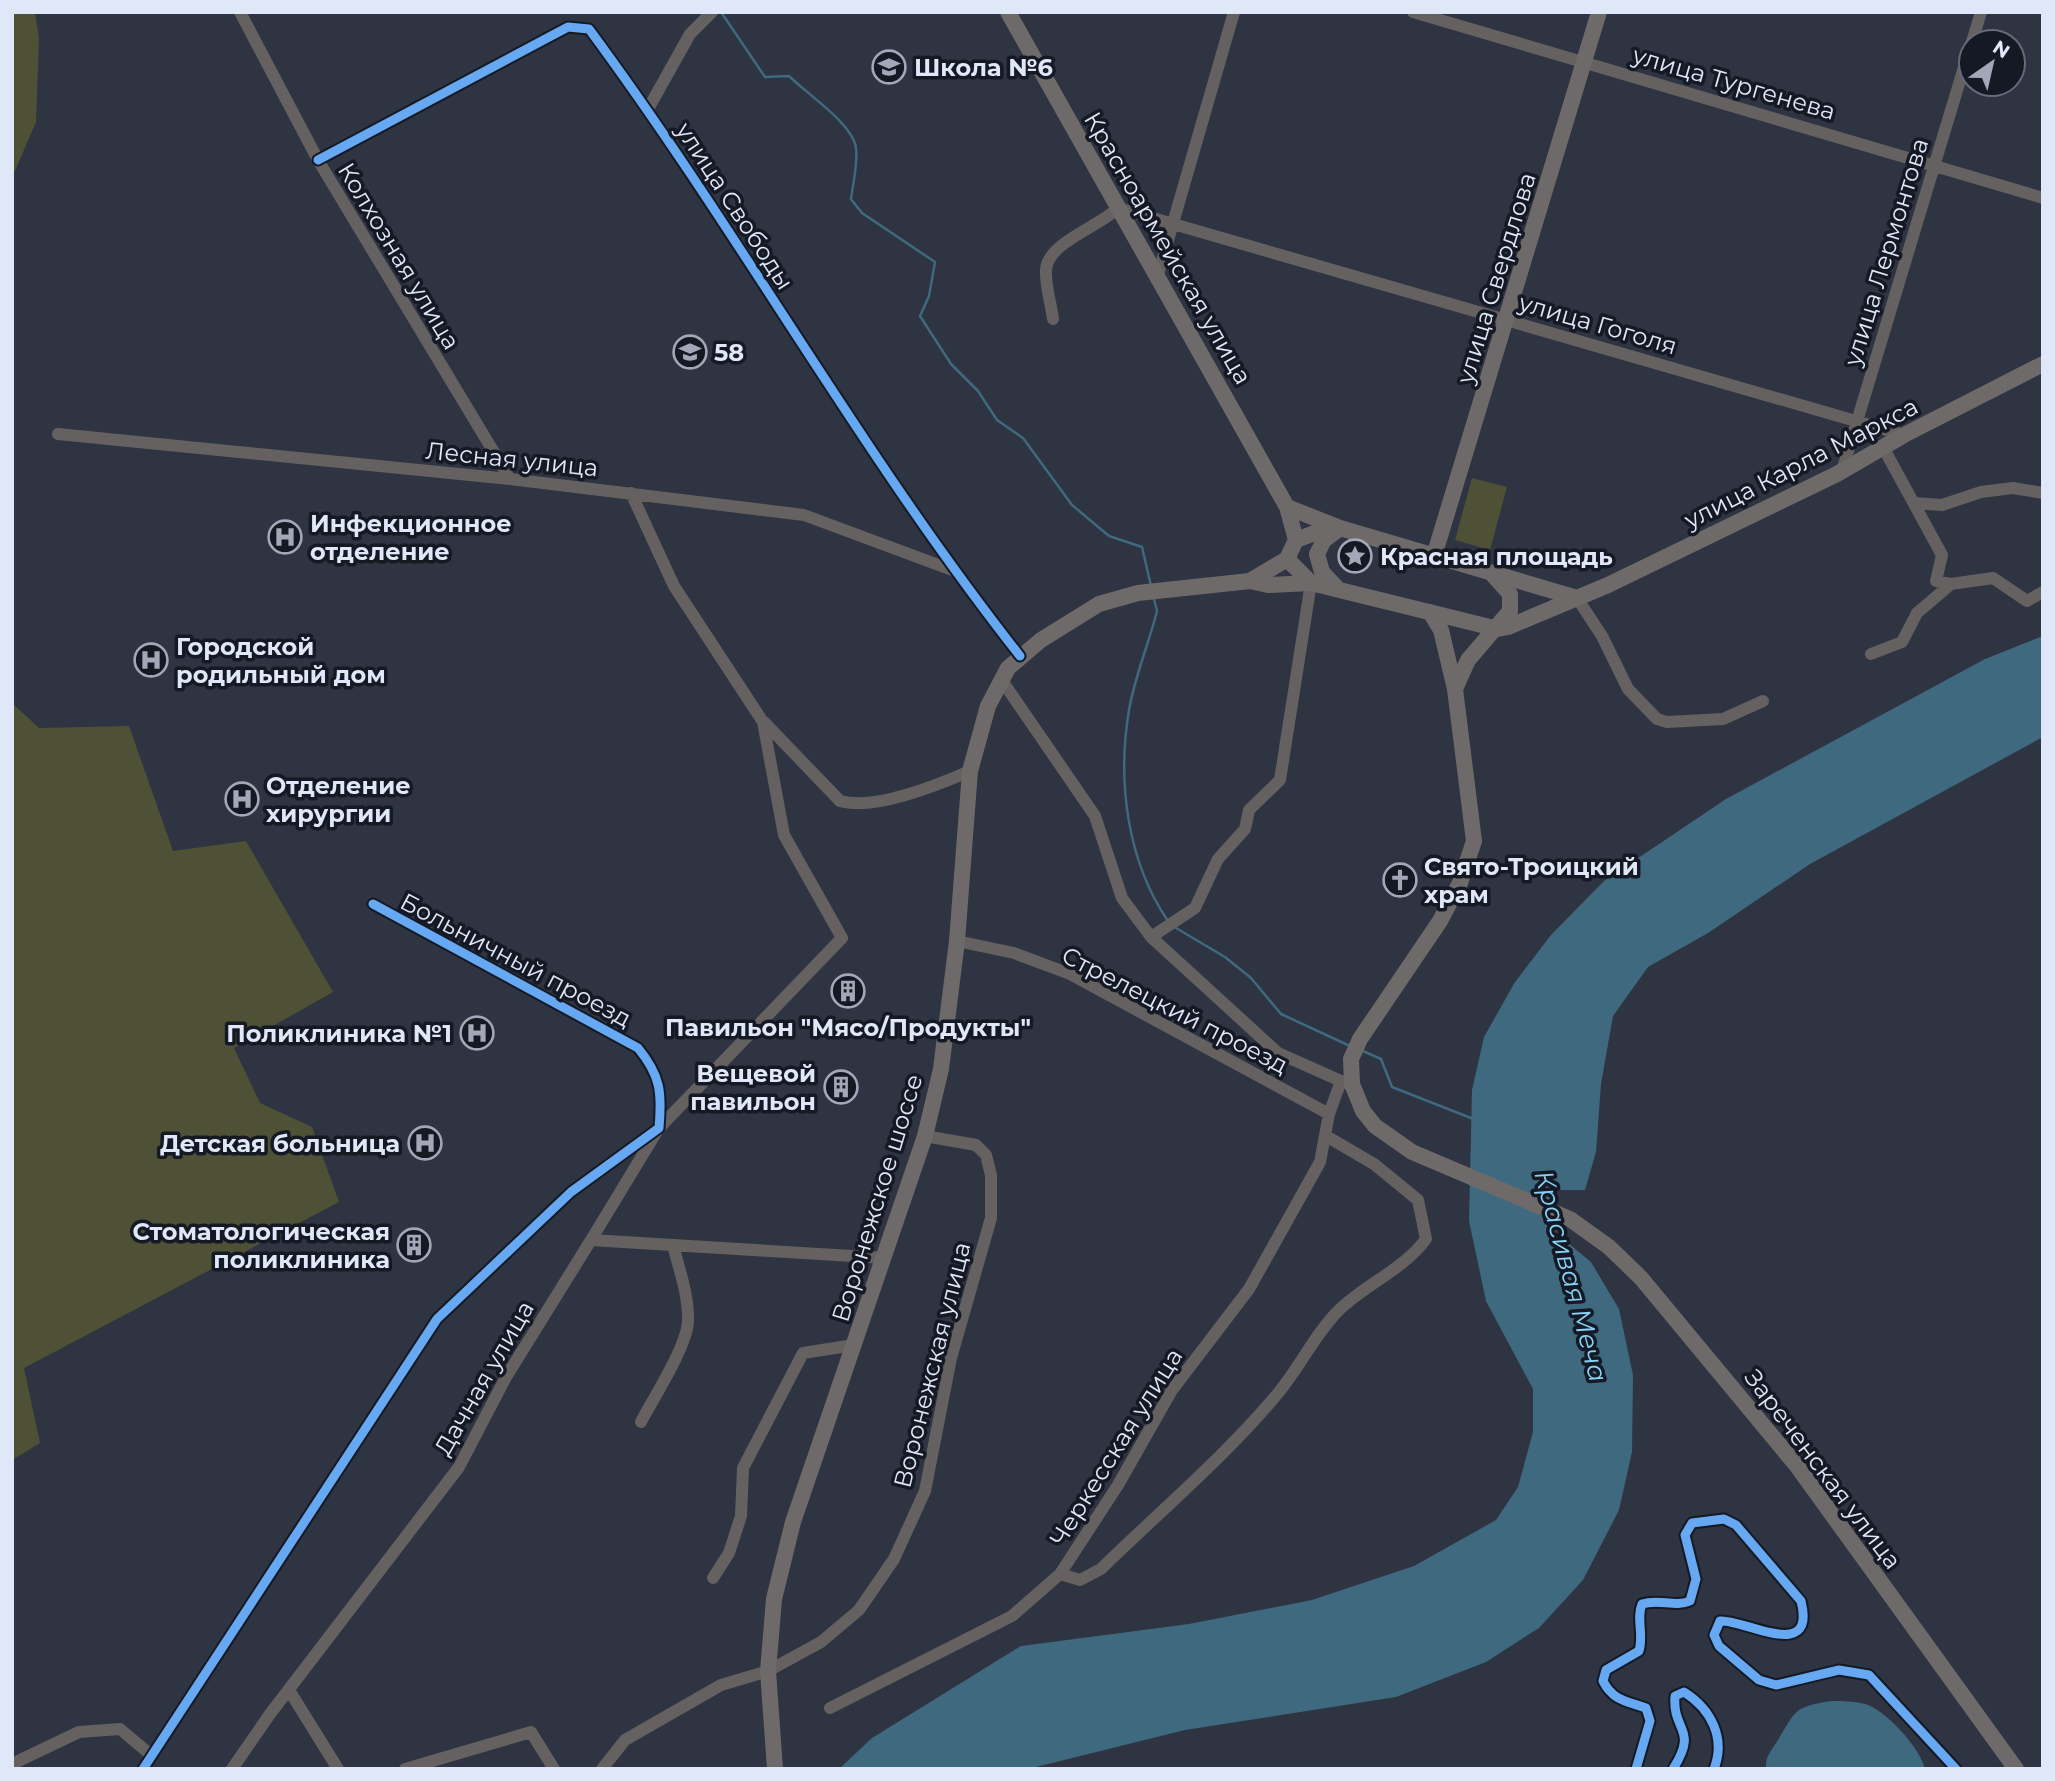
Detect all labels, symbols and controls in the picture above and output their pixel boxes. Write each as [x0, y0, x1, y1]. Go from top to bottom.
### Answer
north arrow [1957, 28, 2027, 98]
text: N [1988, 35, 2014, 63]
street label: улица Тургенева [1628, 40, 1839, 126]
school or university icon: Школа №6 [870, 48, 908, 86]
place label: Школа №6 [914, 53, 1053, 82]
street label: Красноармейская улица [1078, 107, 1258, 389]
street label: улица Свободы [670, 116, 800, 295]
street label: улица Лермонтова [1837, 135, 1934, 370]
street label: Колхозная улица [332, 157, 466, 355]
street label: улица Свердлова [1450, 169, 1542, 388]
street label: улица Гоголя [1515, 287, 1680, 360]
school or university icon: 58 [671, 333, 709, 371]
place label: 58 [714, 338, 744, 367]
street label: улица Карла Маркса [1679, 391, 1923, 535]
street label: Лесная улица [424, 436, 600, 482]
place label: Инфекционное отделение [310, 509, 512, 566]
hospital icon: Инфекционное отделение [266, 518, 304, 556]
place icon: Красная площадь [1336, 537, 1374, 575]
place label: Красная площадь [1380, 542, 1613, 571]
place label: Городской родильный дом [176, 632, 386, 689]
hospital icon: Городской родильный дом [132, 641, 170, 679]
place label: Отделение хирургии [266, 771, 411, 828]
hospital icon: Отделение хирургии [223, 780, 261, 818]
place label: Свято-Троицкий храм [1424, 852, 1639, 909]
church icon: Свято-Троицкий храм [1381, 861, 1419, 899]
street label: Больничный проезд [396, 887, 636, 1033]
street label: Стрелецкий проезд [1057, 940, 1293, 1080]
building icon: Павильон "Мясо/Продукты" [829, 972, 867, 1010]
place label: Павильон "Мясо/Продукты" [665, 1013, 1031, 1042]
hospital icon: Поликлиника №1 [458, 1014, 496, 1052]
place label: Поликлиника №1 [226, 1019, 452, 1048]
place label: Вещевой павильон [690, 1059, 816, 1116]
building icon: Вещевой павильон [822, 1068, 860, 1106]
street label: Воронежское шоссе [825, 1071, 929, 1325]
hospital icon: Детская больница [406, 1124, 444, 1162]
place label: Детская больница [160, 1129, 400, 1158]
water label: Красивая Меча [1527, 1167, 1615, 1385]
place label: Стоматологическая поликлиника [132, 1217, 390, 1274]
building icon: Стоматологическая поликлиника [395, 1226, 433, 1264]
street label: Воронежская улица [887, 1239, 977, 1491]
street label: Дачная улица [428, 1296, 540, 1460]
street label: Черкесская улица [1044, 1343, 1188, 1551]
street label: Зареченская улица [1738, 1363, 1908, 1575]

